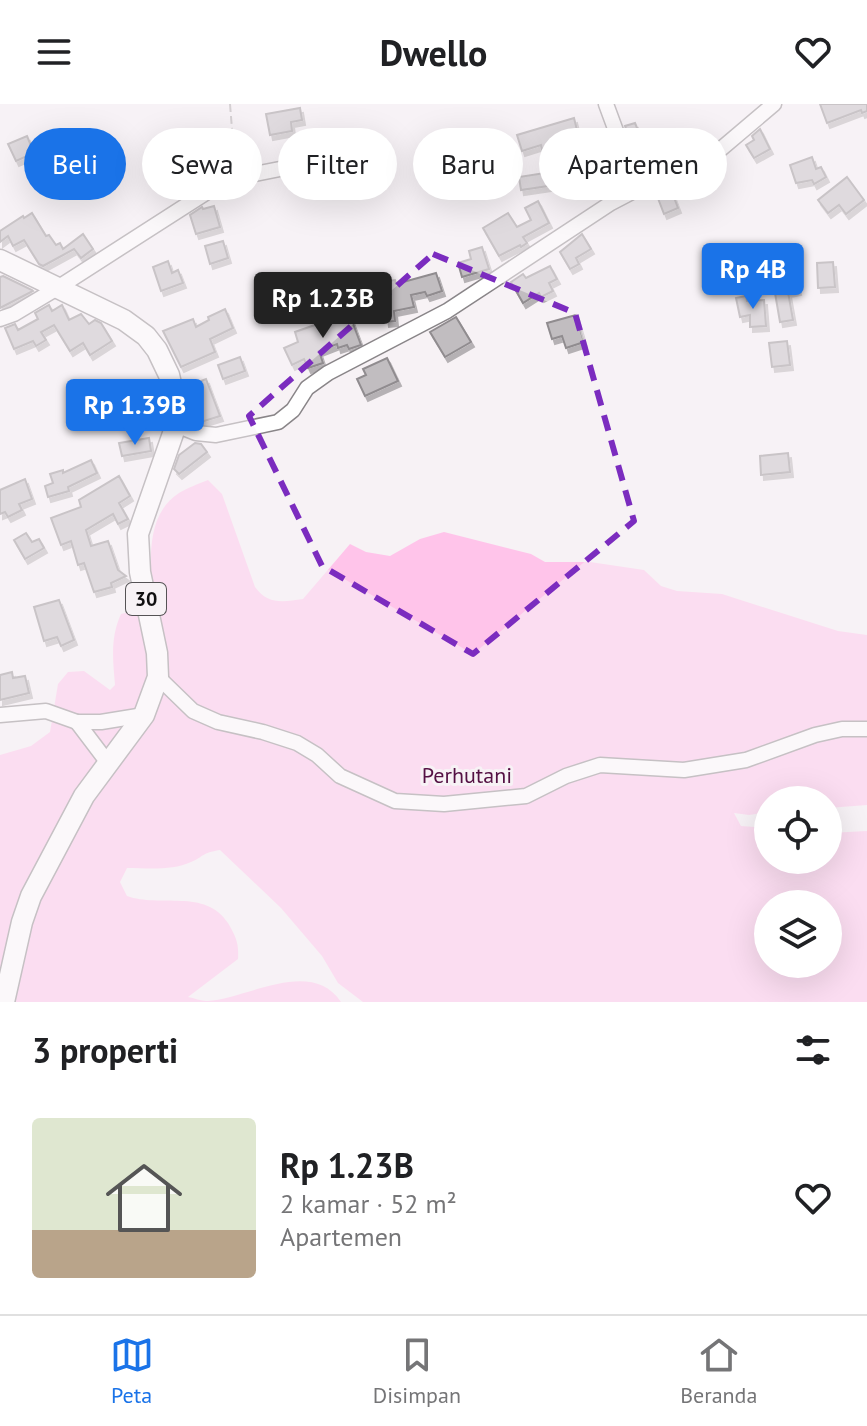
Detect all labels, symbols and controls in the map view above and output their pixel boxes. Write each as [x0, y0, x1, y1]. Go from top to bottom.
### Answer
text: Dwello [380, 29, 487, 76]
icon: menu [32, 30, 76, 74]
icon: heart [791, 30, 835, 74]
chip: Beli [24, 128, 126, 200]
chip: Sewa [142, 128, 262, 200]
chip: Filter [278, 128, 397, 200]
chip: Baru [413, 128, 523, 200]
chip: Apartemen [539, 128, 727, 200]
pin: Rp 4B [697, 243, 809, 311]
text: Rp 4B [720, 252, 786, 285]
pin: Rp 1.23B [240, 272, 406, 340]
text: Rp 1.23B [272, 281, 374, 314]
pin: Rp 1.39B [52, 379, 218, 447]
text: Rp 1.39B [84, 388, 186, 421]
road number: 30 [126, 583, 166, 615]
park label: Perhutani [422, 761, 512, 789]
map controls [754, 786, 842, 978]
button: locate [754, 786, 842, 874]
button: layers [754, 890, 842, 978]
text: 3 properti [32, 1028, 178, 1072]
icon: filters [791, 1028, 835, 1072]
text: Rp 1.23B [280, 1143, 414, 1187]
icon: home [96, 1150, 192, 1246]
icon: heart [791, 1176, 835, 1220]
text: 2 kamar · 52 m² [280, 1187, 457, 1220]
text: Apartemen [280, 1220, 402, 1253]
tab: Peta [110, 1333, 154, 1409]
tab: Disimpan [373, 1333, 461, 1409]
tab: Beranda [680, 1333, 757, 1409]

